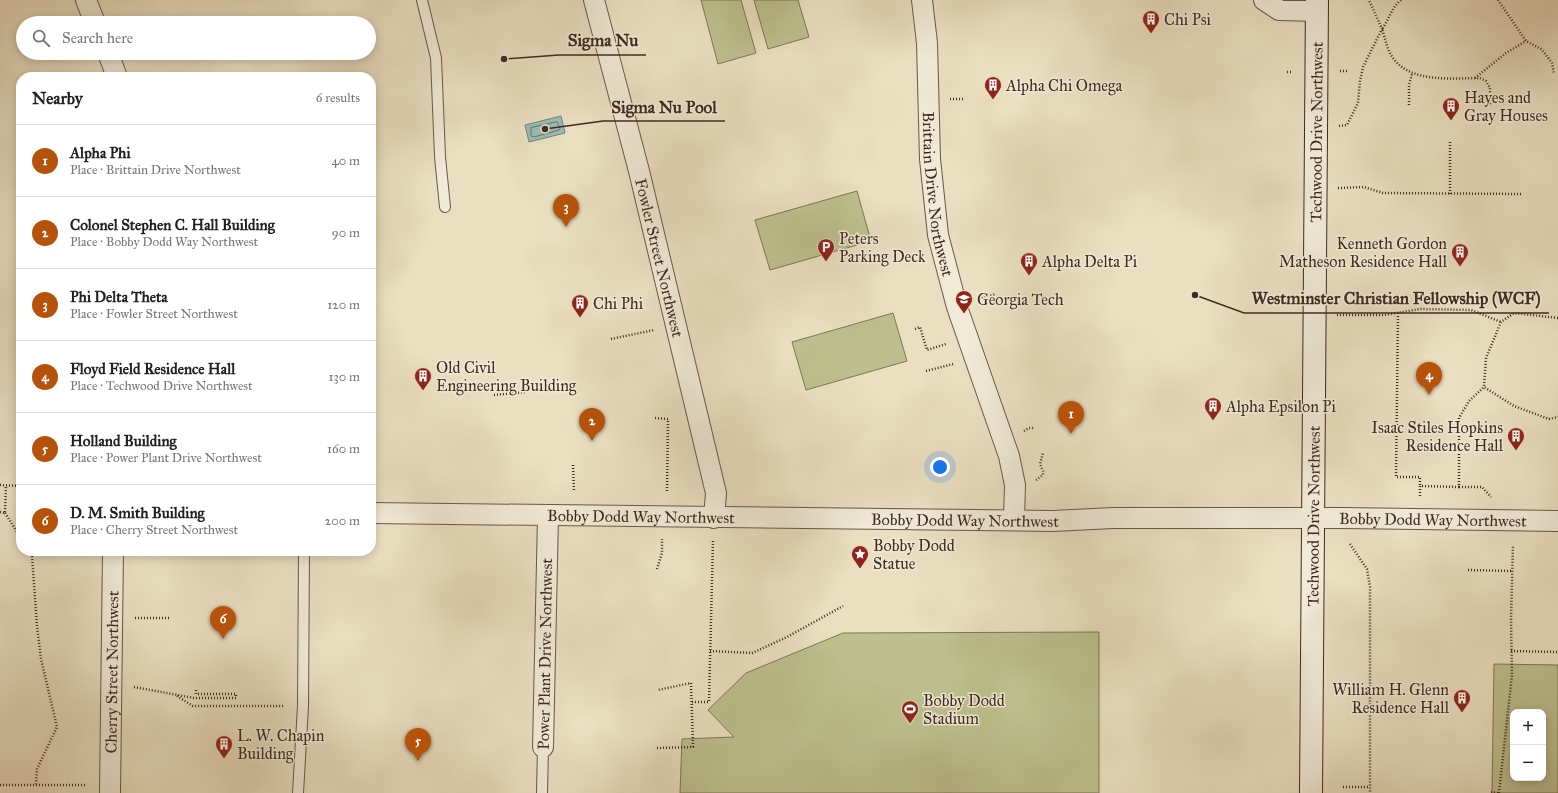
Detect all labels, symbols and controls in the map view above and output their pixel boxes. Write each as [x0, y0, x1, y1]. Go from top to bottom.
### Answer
building icon: Chi Psi [1141, 9, 1161, 34]
place label: Chi Psi [1164, 10, 1211, 29]
search box [16, 16, 376, 60]
callout: Sigma Nu [559, 26, 646, 55]
icon: search [30, 27, 52, 49]
text: Search here [62, 29, 133, 47]
text: Sigma Nu [568, 30, 639, 51]
street label: Techwood Drive Northwest [1306, 41, 1326, 223]
building icon: Alpha Chi Omega [983, 75, 1003, 100]
place label: Alpha Chi Omega [1005, 76, 1122, 96]
text: Nearby [32, 88, 83, 109]
place label: Hayes and Gray Houses [1464, 88, 1548, 125]
text: 6 results [316, 90, 360, 106]
callout: Sigma Nu Pool [603, 92, 725, 121]
building icon: Hayes and Gray Houses [1441, 96, 1461, 121]
text: Sigma Nu Pool [611, 97, 717, 118]
street label: Brittain Drive Northwest [919, 111, 958, 279]
text: Alpha Phi [70, 144, 131, 162]
text: 1 [42, 153, 48, 169]
text: 40 m [331, 153, 360, 169]
text: Place · Brittain Drive Northwest [70, 162, 241, 178]
street label: Fowler Street Northwest [632, 176, 688, 339]
pin: 3 [553, 194, 579, 227]
text: Colonel Stephen C. Hall Building [70, 216, 275, 234]
text: 2 [42, 225, 48, 241]
text: 90 m [332, 225, 360, 241]
place label: Peters Parking Deck [839, 229, 926, 267]
text: Place · Bobby Dodd Way Northwest [70, 234, 258, 250]
place label: Kenneth Gordon Matheson Residence Hall [1279, 234, 1448, 271]
parking icon: Peters Parking Deck [816, 237, 836, 262]
building icon: Kenneth Gordon Matheson Residence Hall [1450, 242, 1470, 267]
building icon: Alpha Delta Pi [1019, 251, 1039, 276]
place label: Alpha Delta Pi [1041, 252, 1138, 271]
callout: Westminster Christian Fellowship (WCF) [1244, 284, 1549, 313]
text: Phi Delta Theta [70, 288, 168, 306]
text: Westminster Christian Fellowship (WCF) [1251, 288, 1541, 309]
school or university icon: Georgia Tech [954, 289, 974, 314]
place label: Georgia Tech [977, 290, 1064, 310]
building icon: Chi Phi [570, 293, 590, 318]
place label: Chi Phi [593, 294, 644, 313]
text: 3 [42, 297, 48, 313]
text: 120 m [327, 297, 360, 313]
text: Place · Fowler Street Northwest [70, 306, 238, 322]
place label: Old Civil Engineering Building [436, 358, 577, 396]
text: Floyd Field Residence Hall [70, 360, 235, 378]
pin: 4 [1416, 362, 1442, 395]
building icon: Old Civil Engineering Building [413, 366, 433, 391]
text: 4 [41, 369, 49, 385]
text: 130 m [328, 369, 360, 385]
text: Place · Techwood Drive Northwest [70, 378, 253, 394]
building icon: Alpha Epsilon Pi [1203, 396, 1223, 421]
place label: Alpha Epsilon Pi [1225, 397, 1337, 416]
pin: 1 [1058, 401, 1084, 434]
pin: 2 [579, 408, 605, 441]
place label: Isaac Stiles Hopkins Residence Hall [1371, 418, 1504, 455]
street label: Techwood Drive Northwest [1303, 425, 1323, 607]
building icon: Isaac Stiles Hopkins Residence Hall [1506, 426, 1526, 451]
text: Holland Building [70, 432, 177, 450]
text: 5 [42, 441, 48, 457]
text: 160 m [327, 441, 360, 457]
text: Place · Power Plant Drive Northwest [70, 450, 262, 466]
your location [930, 457, 950, 477]
text: D. M. Smith Building [70, 504, 205, 522]
street label: Bobby Dodd Way Northwest [547, 506, 735, 527]
street label: Bobby Dodd Way Northwest [1339, 508, 1527, 530]
street label: Bobby Dodd Way Northwest [871, 509, 1060, 531]
text: 6 [42, 513, 48, 529]
text: 200 m [325, 513, 360, 529]
text: Place · Cherry Street Northwest [70, 522, 238, 538]
place label: Bobby Dodd Statue [873, 536, 955, 573]
place icon: Bobby Dodd Statue [850, 544, 870, 569]
street label: Power Plant Drive Northwest [534, 557, 556, 750]
street label: Cherry Street Northwest [101, 590, 122, 754]
pin: 6 [210, 606, 236, 639]
place label: William H. Glenn Residence Hall [1332, 680, 1450, 717]
building icon: William H. Glenn Residence Hall [1452, 688, 1472, 713]
place label: Bobby Dodd Stadium [923, 691, 1005, 728]
sports icon: Bobby Dodd Stadium [900, 699, 920, 724]
map controls [1510, 709, 1546, 781]
button: + [1510, 709, 1546, 745]
place label: L. W. Chapin Building [237, 726, 325, 764]
pin: 5 [405, 728, 431, 761]
building icon: L. W. Chapin Building [214, 734, 234, 759]
button: − [1510, 745, 1546, 781]

